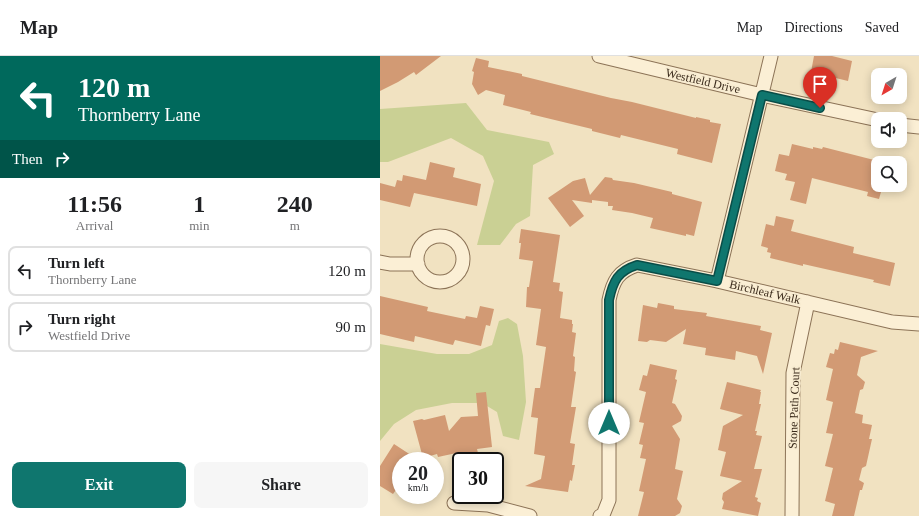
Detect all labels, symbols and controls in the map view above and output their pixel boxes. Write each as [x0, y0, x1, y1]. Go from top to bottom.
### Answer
text: Map [20, 17, 58, 38]
text: Map [737, 20, 762, 35]
text: Directions [784, 20, 843, 35]
text: Saved [865, 20, 899, 35]
street label: Westfield Drive [664, 66, 742, 96]
pin [803, 67, 837, 108]
north arrow [871, 68, 907, 104]
map controls [871, 68, 907, 192]
icon: left [12, 72, 64, 124]
text: 120 m [78, 72, 150, 103]
icon: arrive [809, 73, 831, 95]
text: Thornberry Lane [78, 105, 200, 125]
button: sound [871, 112, 907, 148]
icon: right [51, 148, 73, 170]
text: Then [12, 151, 43, 167]
button: search [871, 156, 907, 192]
text: 11:56 [67, 191, 122, 217]
text: 1 [193, 191, 205, 217]
text: 240 [277, 191, 313, 217]
text: Arrival [76, 218, 113, 233]
text: min [189, 218, 209, 233]
text: m [290, 218, 300, 233]
text: Turn left [48, 255, 105, 271]
icon: left [14, 260, 36, 282]
text: 120 m [328, 263, 366, 279]
text: Thornberry Lane [48, 272, 136, 287]
street label: Birchleaf Walk [728, 277, 802, 307]
text: Turn right [48, 311, 115, 327]
icon: right [14, 316, 36, 338]
text: 90 m [336, 319, 366, 335]
text: Westfield Drive [48, 328, 130, 343]
street label: Stone Path Court [786, 366, 802, 449]
position arrow [588, 402, 630, 444]
speed limit sign: 30 [452, 452, 504, 504]
button: Exit [12, 462, 186, 508]
button: Share [194, 462, 368, 508]
text: 20 [408, 462, 428, 484]
text: km/h [408, 482, 428, 493]

